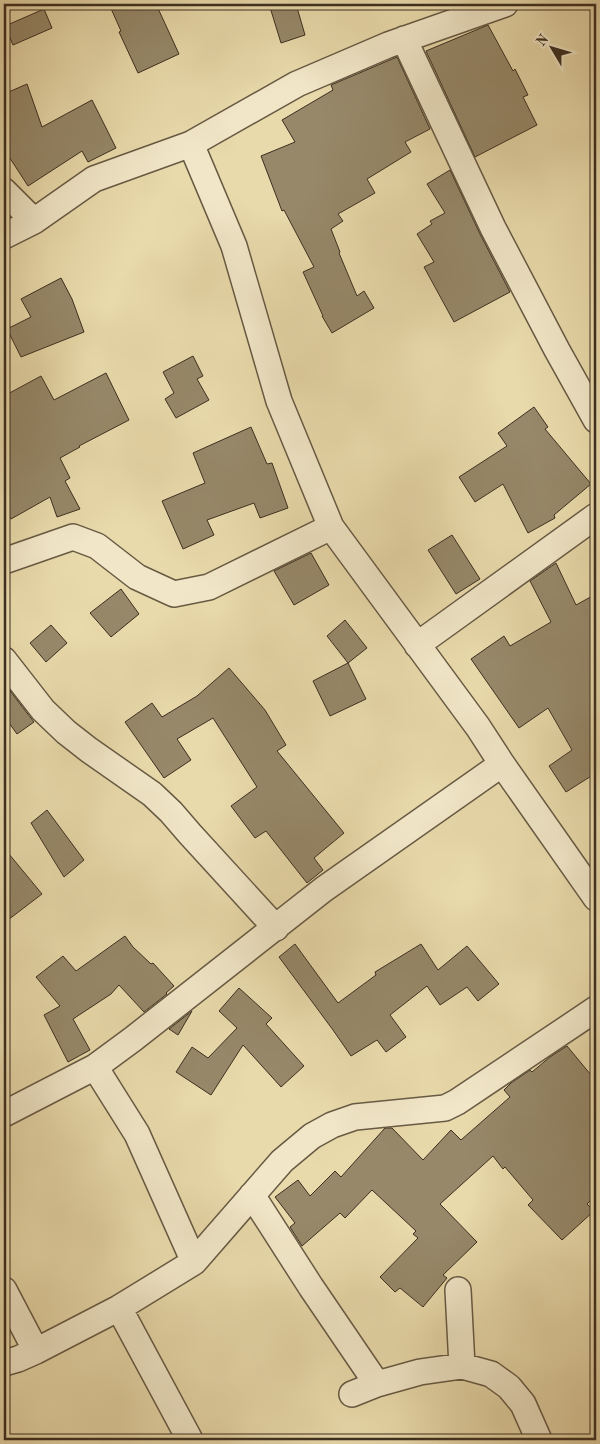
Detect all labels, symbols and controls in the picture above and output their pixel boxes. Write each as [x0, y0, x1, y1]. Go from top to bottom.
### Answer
north arrow [528, 22, 578, 72]
text: N [534, 32, 552, 49]

